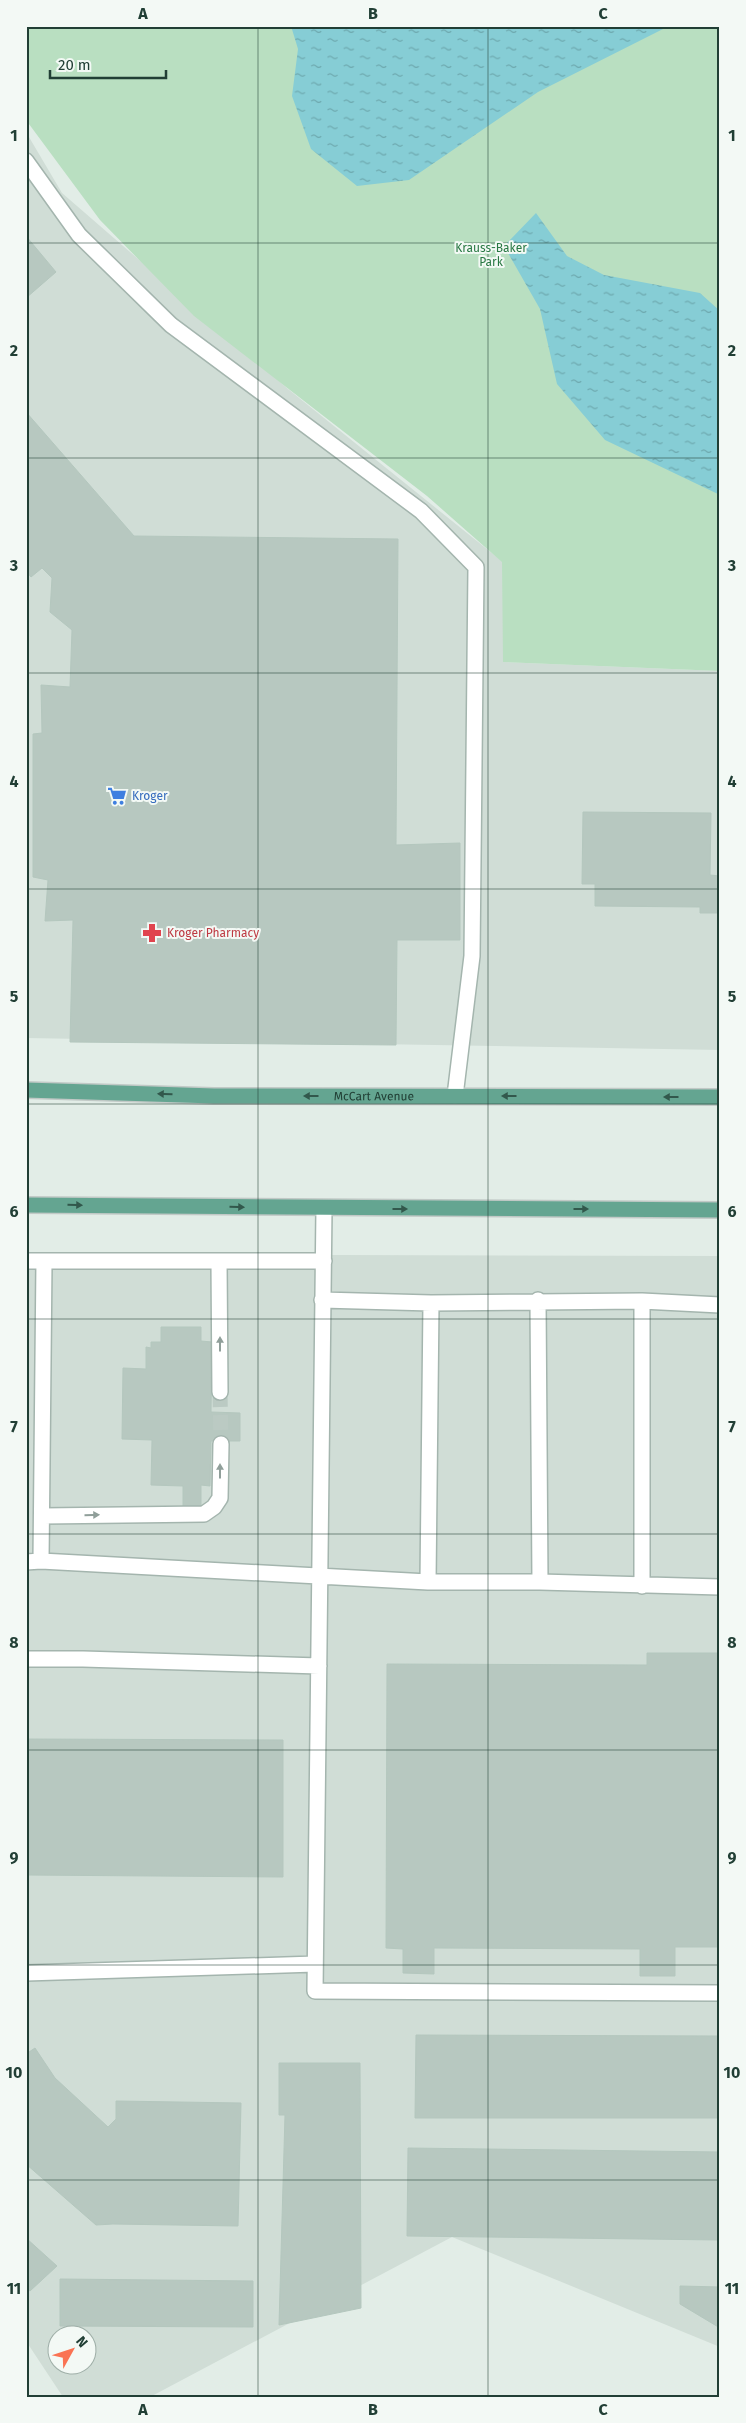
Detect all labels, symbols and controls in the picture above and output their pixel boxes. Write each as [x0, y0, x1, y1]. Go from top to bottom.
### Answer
text: A [137, 4, 148, 23]
text: B [368, 4, 378, 23]
text: C [598, 4, 608, 23]
scale bar [50, 48, 166, 80]
text: 20 m [58, 56, 91, 74]
text: 1 [10, 126, 18, 145]
text: 1 [728, 126, 736, 145]
park label: Krauss-Baker Park [455, 241, 527, 269]
text: 2 [10, 341, 18, 360]
text: 2 [728, 341, 736, 360]
text: 3 [9, 556, 18, 575]
text: 3 [727, 556, 736, 575]
text: 4 [9, 772, 19, 791]
text: 4 [727, 772, 737, 791]
supermarket icon: Kroger [106, 785, 128, 807]
place label: Kroger [132, 789, 168, 803]
pharmacy icon: Kroger Pharmacy [141, 922, 163, 944]
place label: Kroger Pharmacy [167, 926, 259, 940]
text: 5 [10, 987, 19, 1006]
text: 5 [728, 987, 737, 1006]
street label: McCart Avenue [334, 1089, 414, 1103]
one-way arrow [157, 1090, 173, 1098]
one-way arrow [303, 1092, 319, 1100]
one-way arrow [500, 1092, 516, 1100]
one-way arrow [663, 1093, 679, 1101]
one-way arrow [67, 1201, 83, 1209]
text: 6 [9, 1202, 19, 1221]
text: 6 [727, 1202, 737, 1221]
one-way arrow [230, 1203, 246, 1211]
one-way arrow [392, 1205, 408, 1213]
one-way arrow [573, 1205, 589, 1213]
one-way arrow [216, 1335, 224, 1351]
text: 7 [10, 1417, 18, 1436]
text: 7 [728, 1417, 736, 1436]
one-way arrow [217, 1463, 225, 1479]
one-way arrow [84, 1511, 100, 1519]
text: 8 [9, 1633, 19, 1652]
text: 8 [727, 1633, 737, 1652]
text: 9 [10, 1848, 19, 1867]
text: 9 [728, 1848, 737, 1867]
text: 10 [6, 2063, 22, 2082]
text: 10 [724, 2063, 740, 2082]
text: 11 [7, 2279, 21, 2298]
text: 11 [725, 2279, 739, 2298]
north arrow [48, 2326, 98, 2376]
text: N [72, 2333, 91, 2351]
text: A [137, 2400, 148, 2419]
text: B [368, 2400, 378, 2419]
text: C [598, 2400, 608, 2419]

